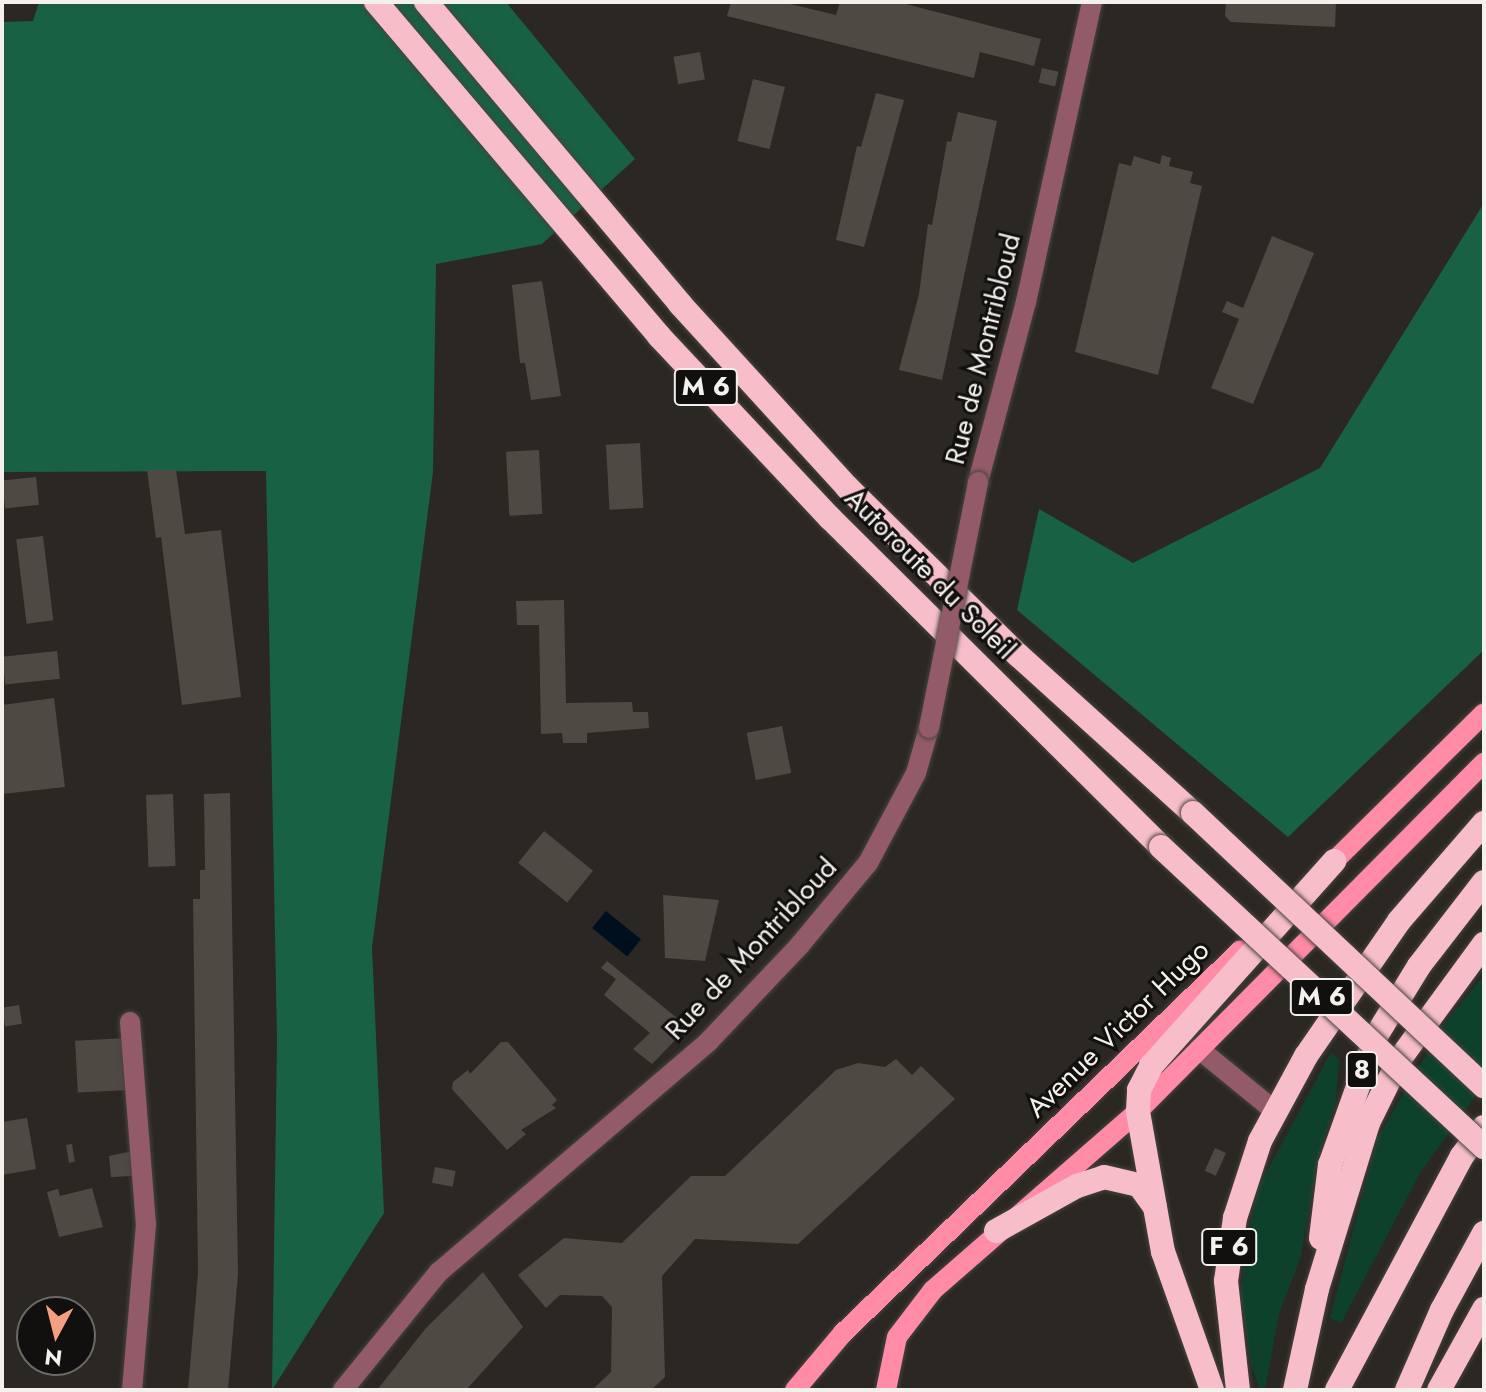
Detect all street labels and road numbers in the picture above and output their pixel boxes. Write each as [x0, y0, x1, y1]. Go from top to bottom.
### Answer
street label: Rue de Montribloud [938, 230, 1028, 468]
road number: M 6 [672, 365, 740, 409]
street label: Autoroute du Soleil [838, 482, 1022, 666]
street label: Rue de Montribloud [658, 851, 844, 1047]
street label: Avenue Victor Hugo [1020, 933, 1216, 1125]
road number: M 6 [1288, 975, 1356, 1019]
road number: 8 [1344, 1048, 1380, 1092]
road number: F 6 [1201, 1225, 1257, 1269]

